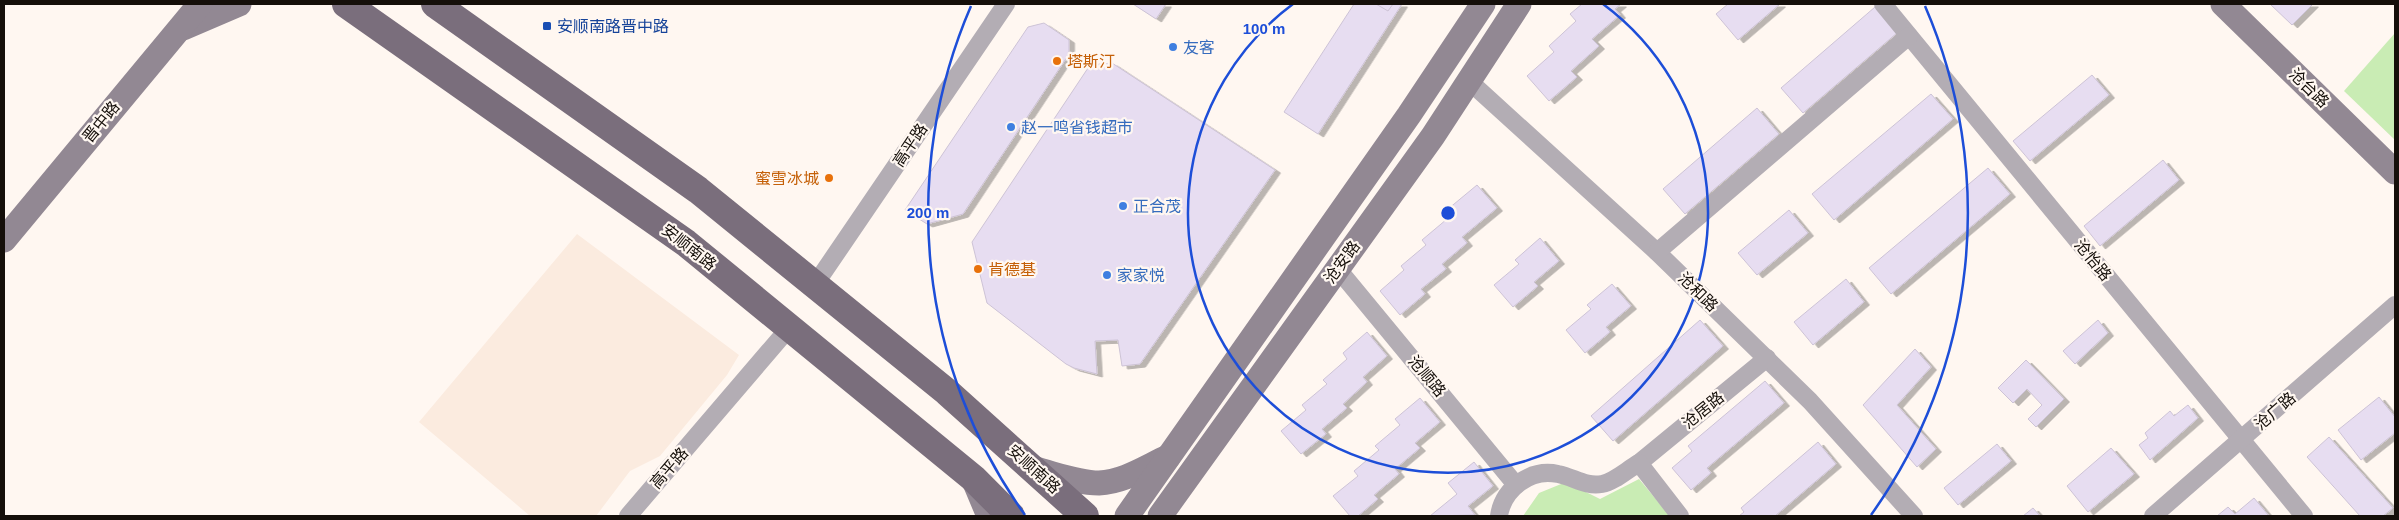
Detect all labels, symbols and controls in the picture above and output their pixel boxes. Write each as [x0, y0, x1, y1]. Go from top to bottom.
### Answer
place label: 安顺南路晋中路 [557, 18, 669, 35]
marker: 安顺南路晋中路 [541, 20, 553, 32]
text: 100 m [1243, 20, 1285, 37]
place label: 友客 [1183, 39, 1215, 56]
marker: 友客 [1167, 41, 1179, 53]
place label: 塔斯汀 [1067, 53, 1115, 70]
marker: 塔斯汀 [1051, 55, 1063, 67]
street label: 沧台路 [2286, 65, 2332, 111]
street label: 晋中路 [79, 98, 123, 146]
place label: 赵一鸣省钱超市 [1021, 119, 1133, 136]
street label: 高平路 [890, 120, 930, 170]
marker: 赵一鸣省钱超市 [1005, 121, 1017, 133]
place label: 蜜雪冰城 [755, 170, 819, 187]
marker: 蜜雪冰城 [823, 172, 835, 184]
place label: 正合茂 [1133, 198, 1181, 215]
marker: 正合茂 [1117, 200, 1129, 212]
text: 200 m [907, 204, 949, 221]
centre of rings [1439, 204, 1457, 222]
street label: 安顺南路 [659, 221, 719, 273]
street label: 沧怡路 [2071, 236, 2115, 284]
street label: 沧安路 [1321, 238, 1363, 286]
place label: 肯德基 [988, 261, 1036, 278]
marker: 肯德基 [972, 263, 984, 275]
place label: 家家悦 [1117, 267, 1165, 284]
marker: 家家悦 [1101, 269, 1113, 281]
street label: 沧和路 [1675, 269, 1721, 315]
street label: 沧顺路 [1405, 352, 1449, 400]
street label: 沧居路 [1679, 388, 1727, 432]
street label: 沧广路 [2251, 389, 2299, 433]
street label: 安顺南路 [1005, 441, 1063, 497]
street label: 高平路 [647, 444, 691, 492]

